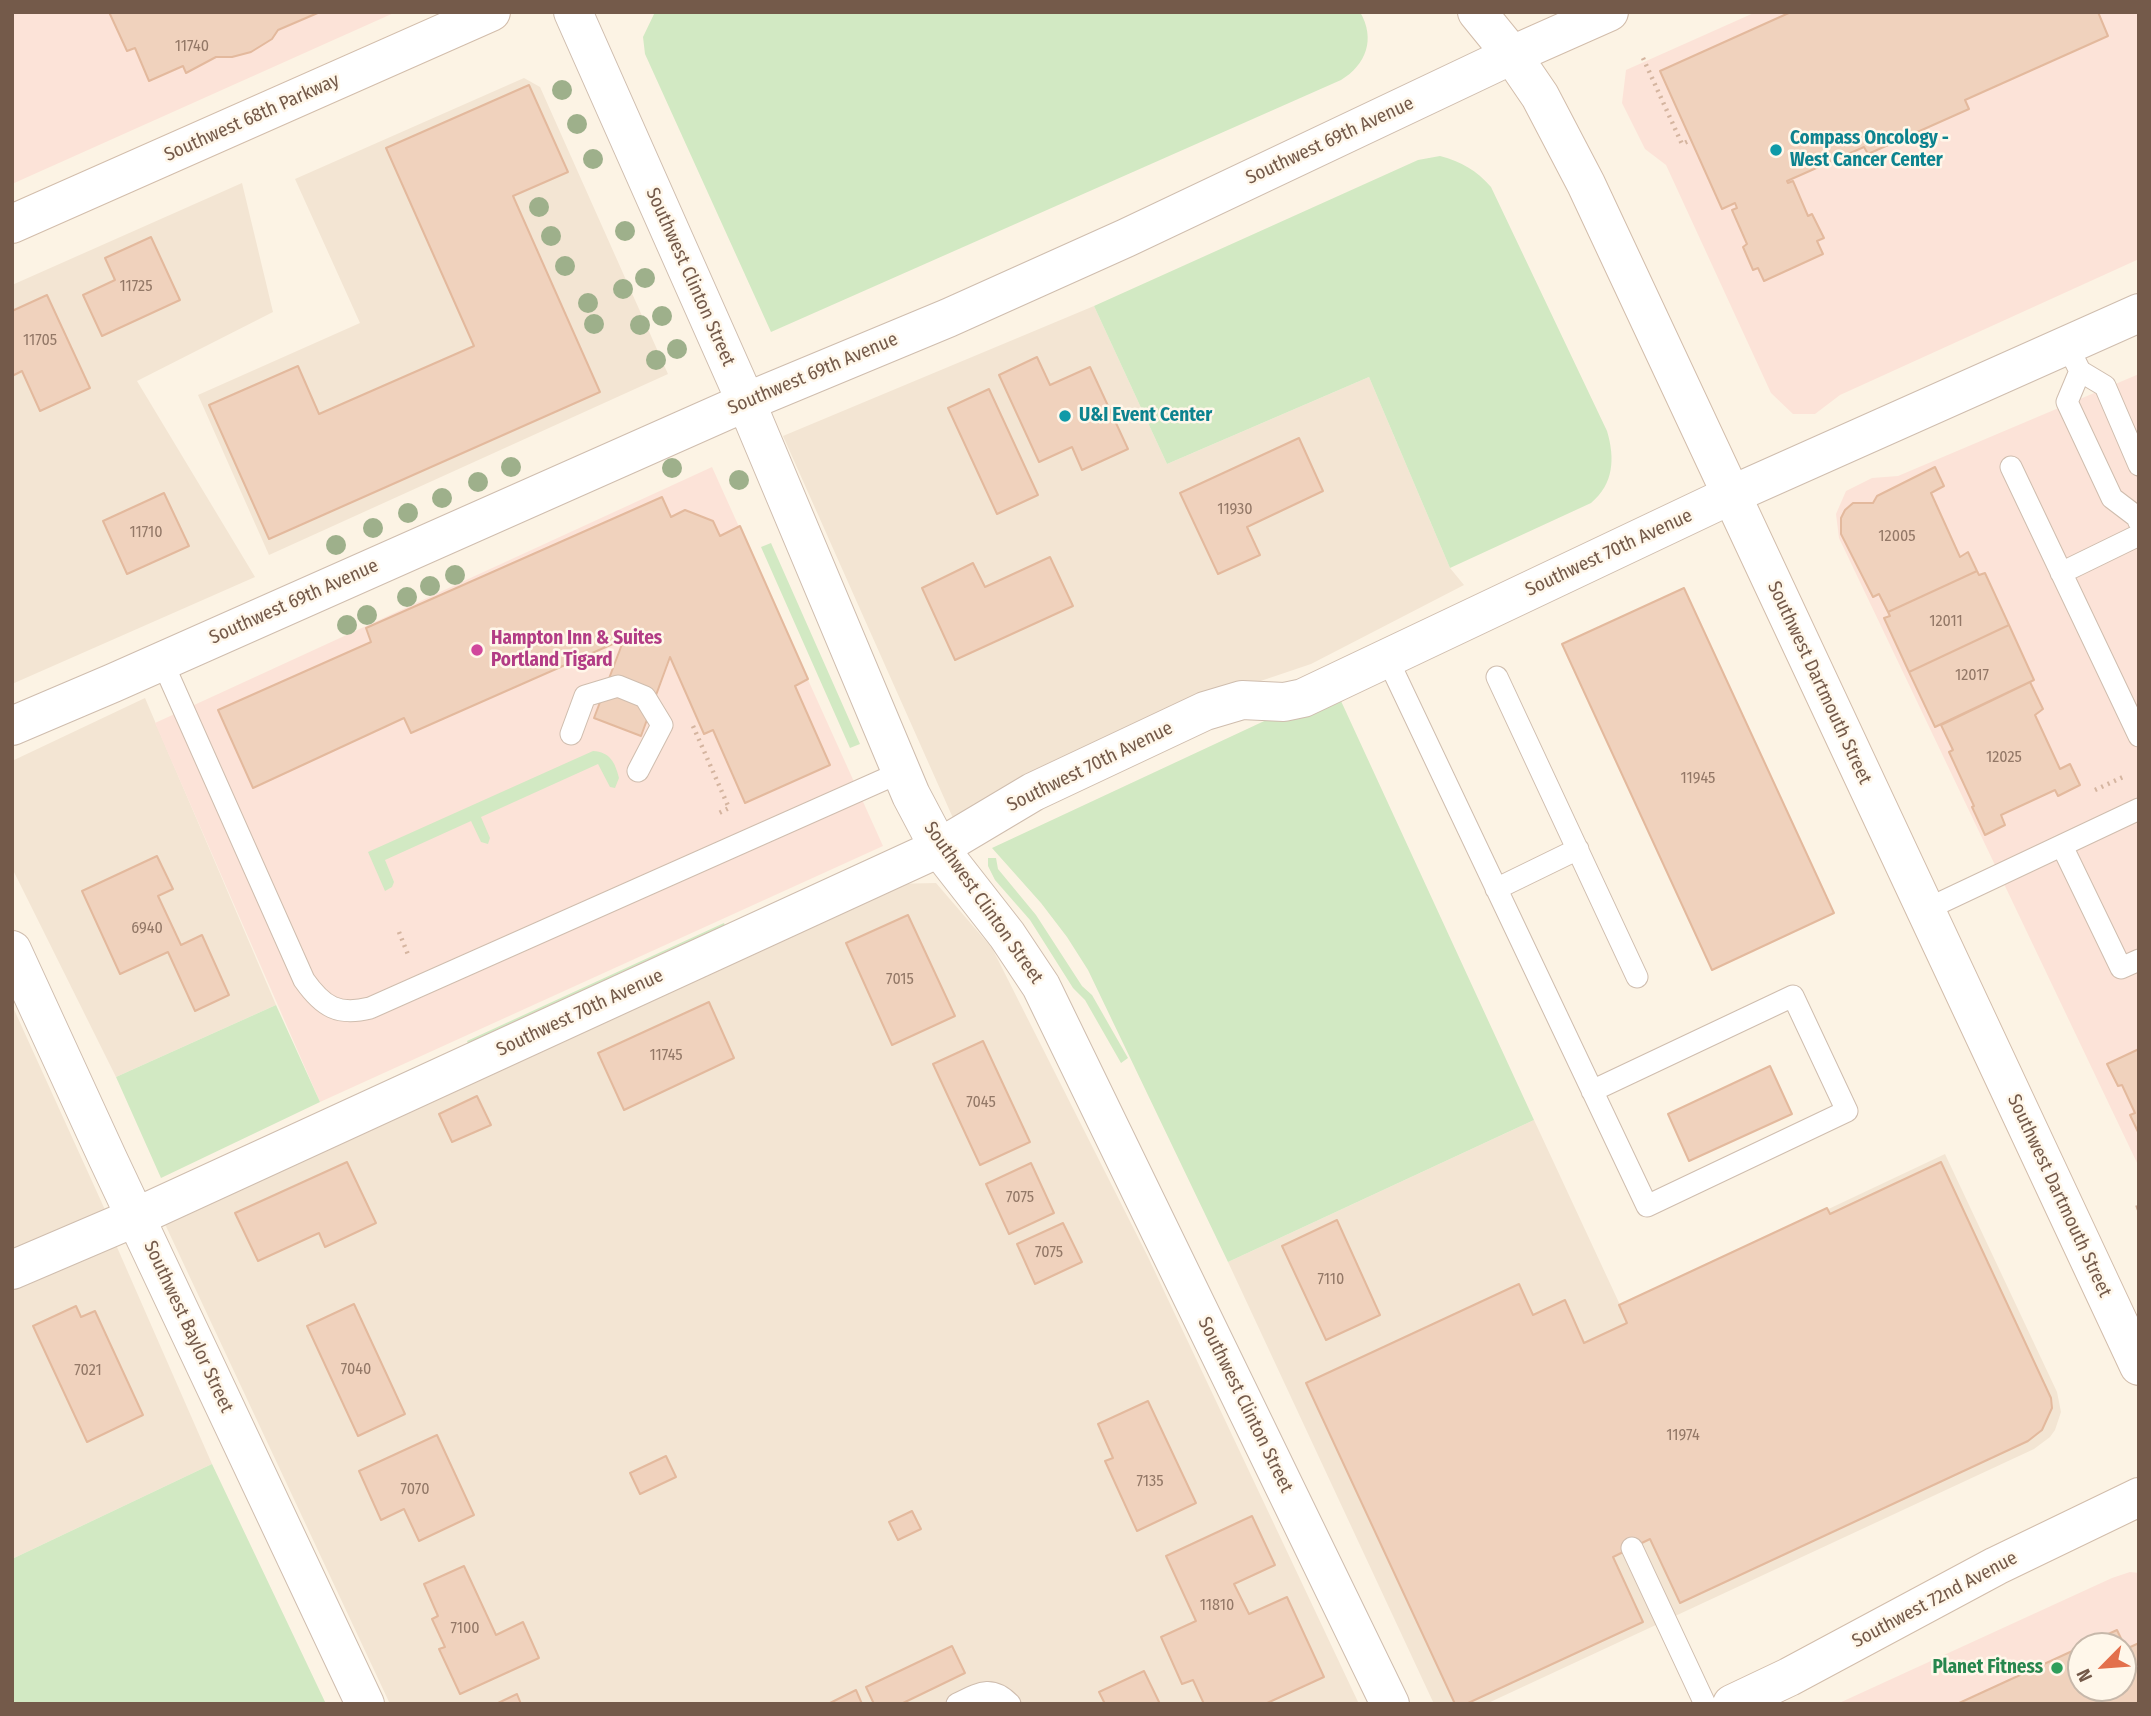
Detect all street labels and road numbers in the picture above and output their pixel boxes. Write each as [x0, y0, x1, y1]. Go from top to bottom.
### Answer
street label: Southwest 68th Parkway [161, 69, 343, 167]
street label: Southwest 69th Avenue [1243, 92, 1417, 190]
street label: Southwest Clinton Street [640, 184, 740, 370]
street label: Southwest 69th Avenue [725, 328, 901, 420]
street label: Southwest 70th Avenue [1522, 504, 1696, 602]
street label: Southwest 69th Avenue [206, 554, 382, 650]
street label: Southwest Dartmouth Street [1762, 578, 1876, 788]
street label: Southwest 70th Avenue [1003, 717, 1177, 817]
street label: Southwest Clinton Street [918, 818, 1048, 988]
street label: Southwest 70th Avenue [493, 964, 667, 1062]
street label: Southwest Dartmouth Street [2002, 1091, 2116, 1301]
street label: Southwest Baylor Street [138, 1238, 238, 1416]
street label: Southwest Clinton Street [1193, 1313, 1297, 1497]
street label: Southwest 72nd Avenue [1848, 1547, 2022, 1653]

